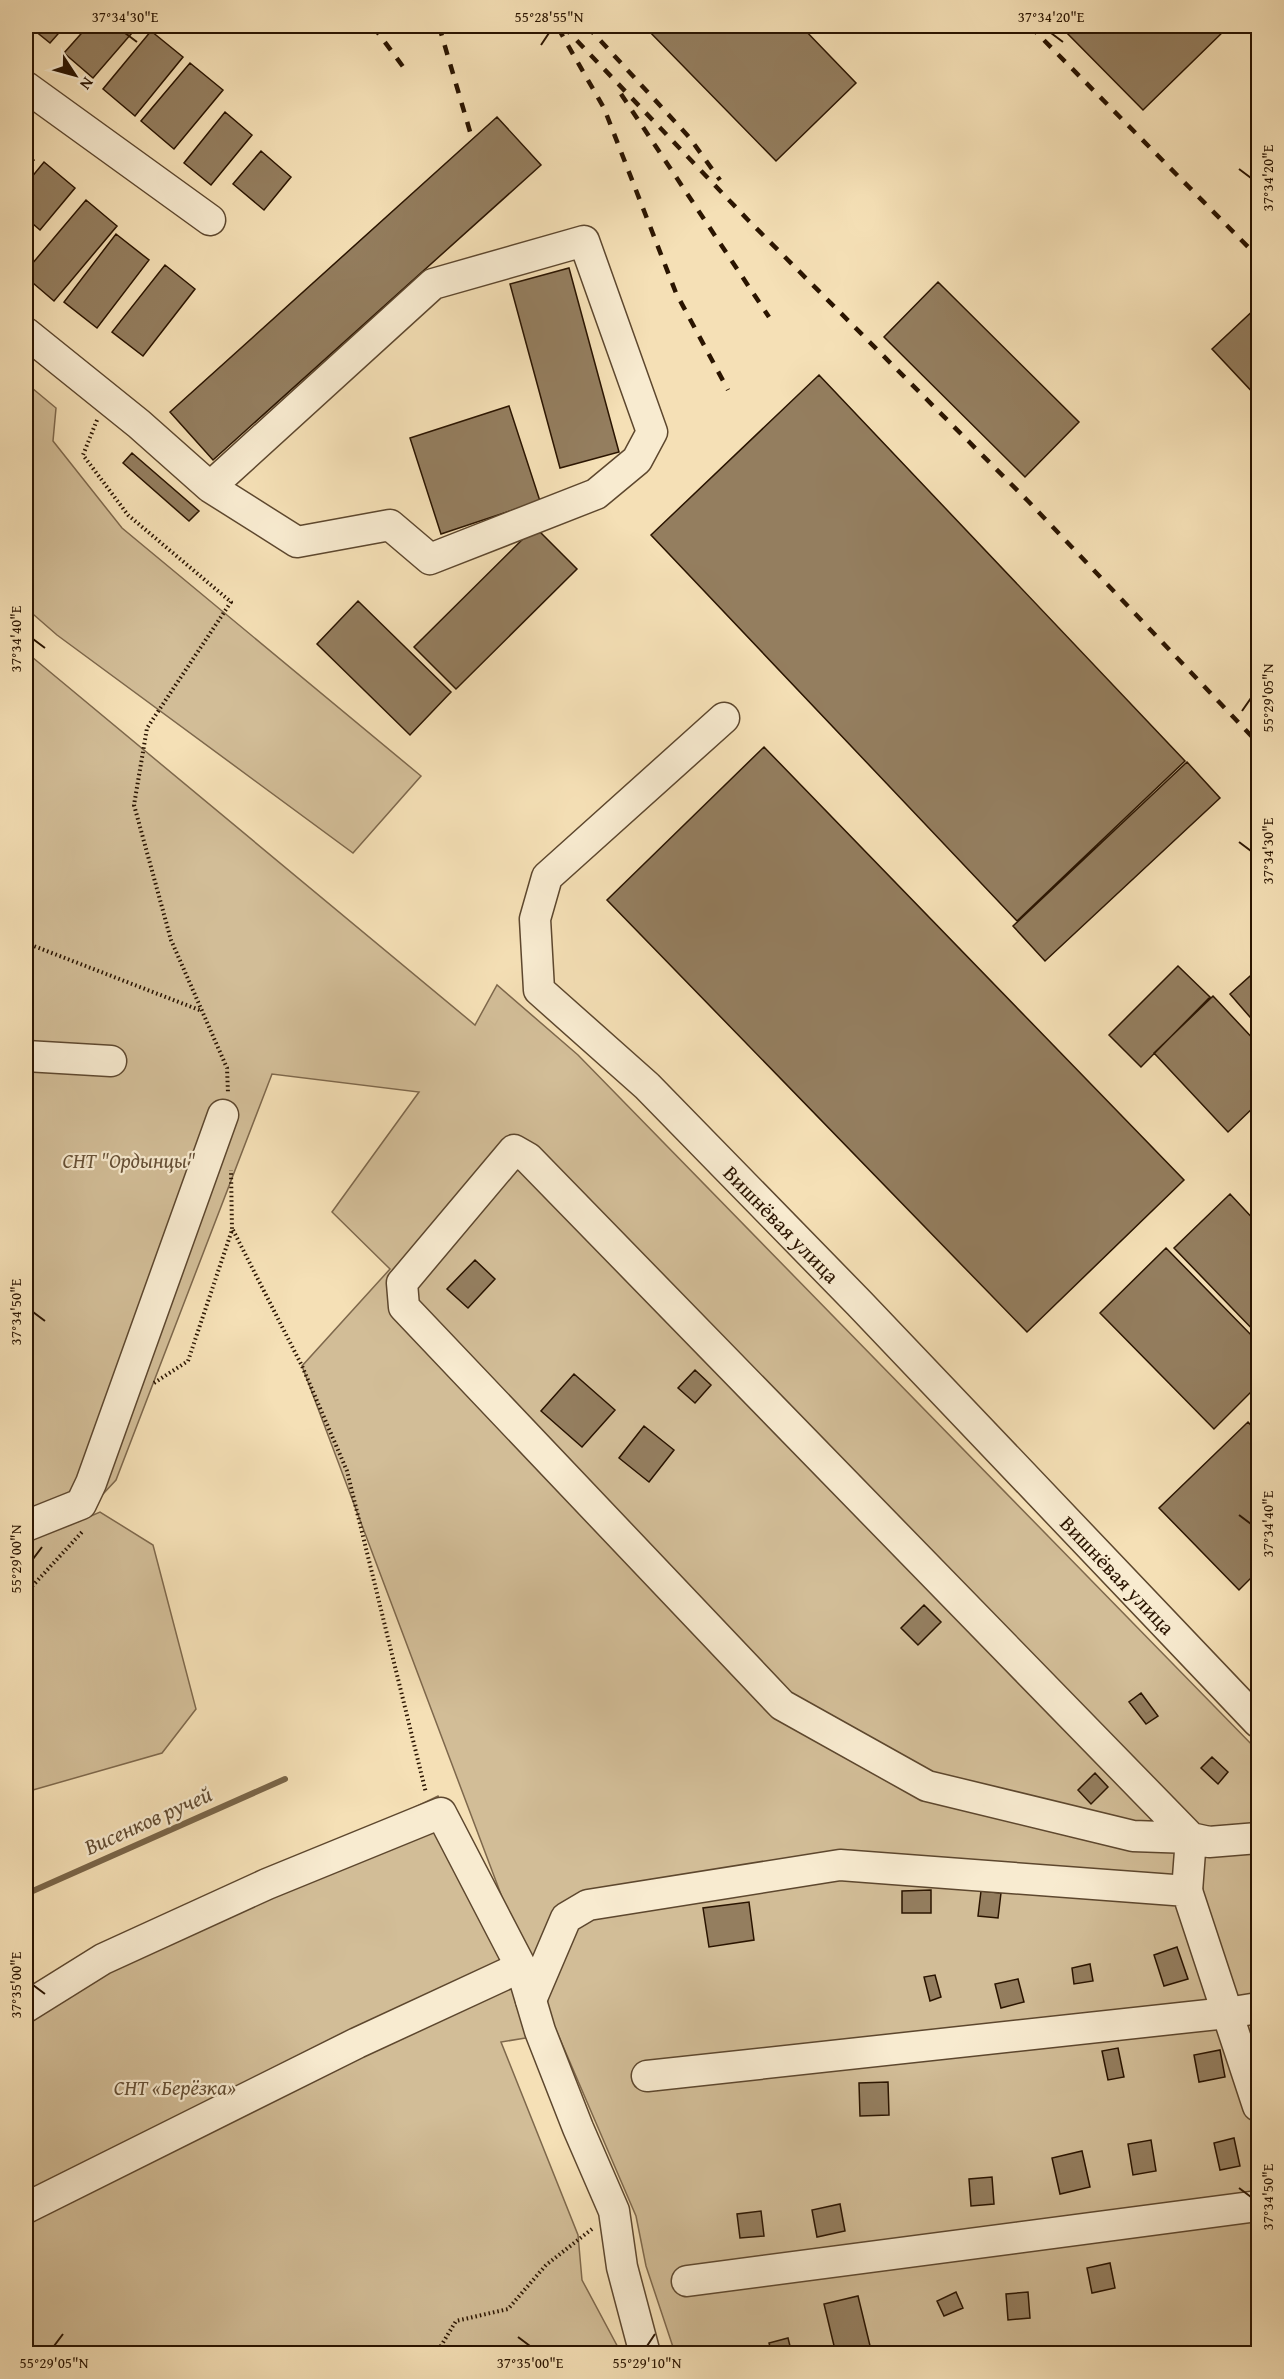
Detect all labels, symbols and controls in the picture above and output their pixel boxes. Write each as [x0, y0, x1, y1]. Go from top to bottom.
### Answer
text: 37°34'30"E [92, 6, 159, 27]
text: 55°28'55"N [515, 6, 584, 27]
text: 37°34'20"E [1018, 6, 1085, 27]
north arrow [45, 45, 105, 105]
text: N [74, 72, 100, 95]
text: 37°34'20"E [1257, 144, 1278, 211]
text: 37°34'40"E [5, 605, 26, 672]
text: 55°29'05"N [1257, 663, 1278, 732]
text: 37°34'30"E [1257, 817, 1278, 884]
park label: СНТ "Ордынцы" [62, 1145, 196, 1176]
street label: Вишнёвая улица [717, 1158, 847, 1290]
text: 37°34'50"E [5, 1278, 26, 1345]
text: 37°34'40"E [1257, 1490, 1278, 1557]
street label: Вишнёвая улица [1053, 1508, 1182, 1642]
text: 55°29'00"N [5, 1524, 26, 1593]
water label: Висенков ручей [78, 1778, 217, 1863]
text: 37°35'00"E [5, 1951, 26, 2018]
park label: СНТ «Берёзка» [114, 2072, 236, 2103]
text: 37°34'50"E [1257, 2163, 1278, 2230]
text: 55°29'05"N [20, 2352, 89, 2373]
text: 37°35'00"E [497, 2352, 564, 2373]
text: 55°29'10"N [613, 2352, 682, 2373]

